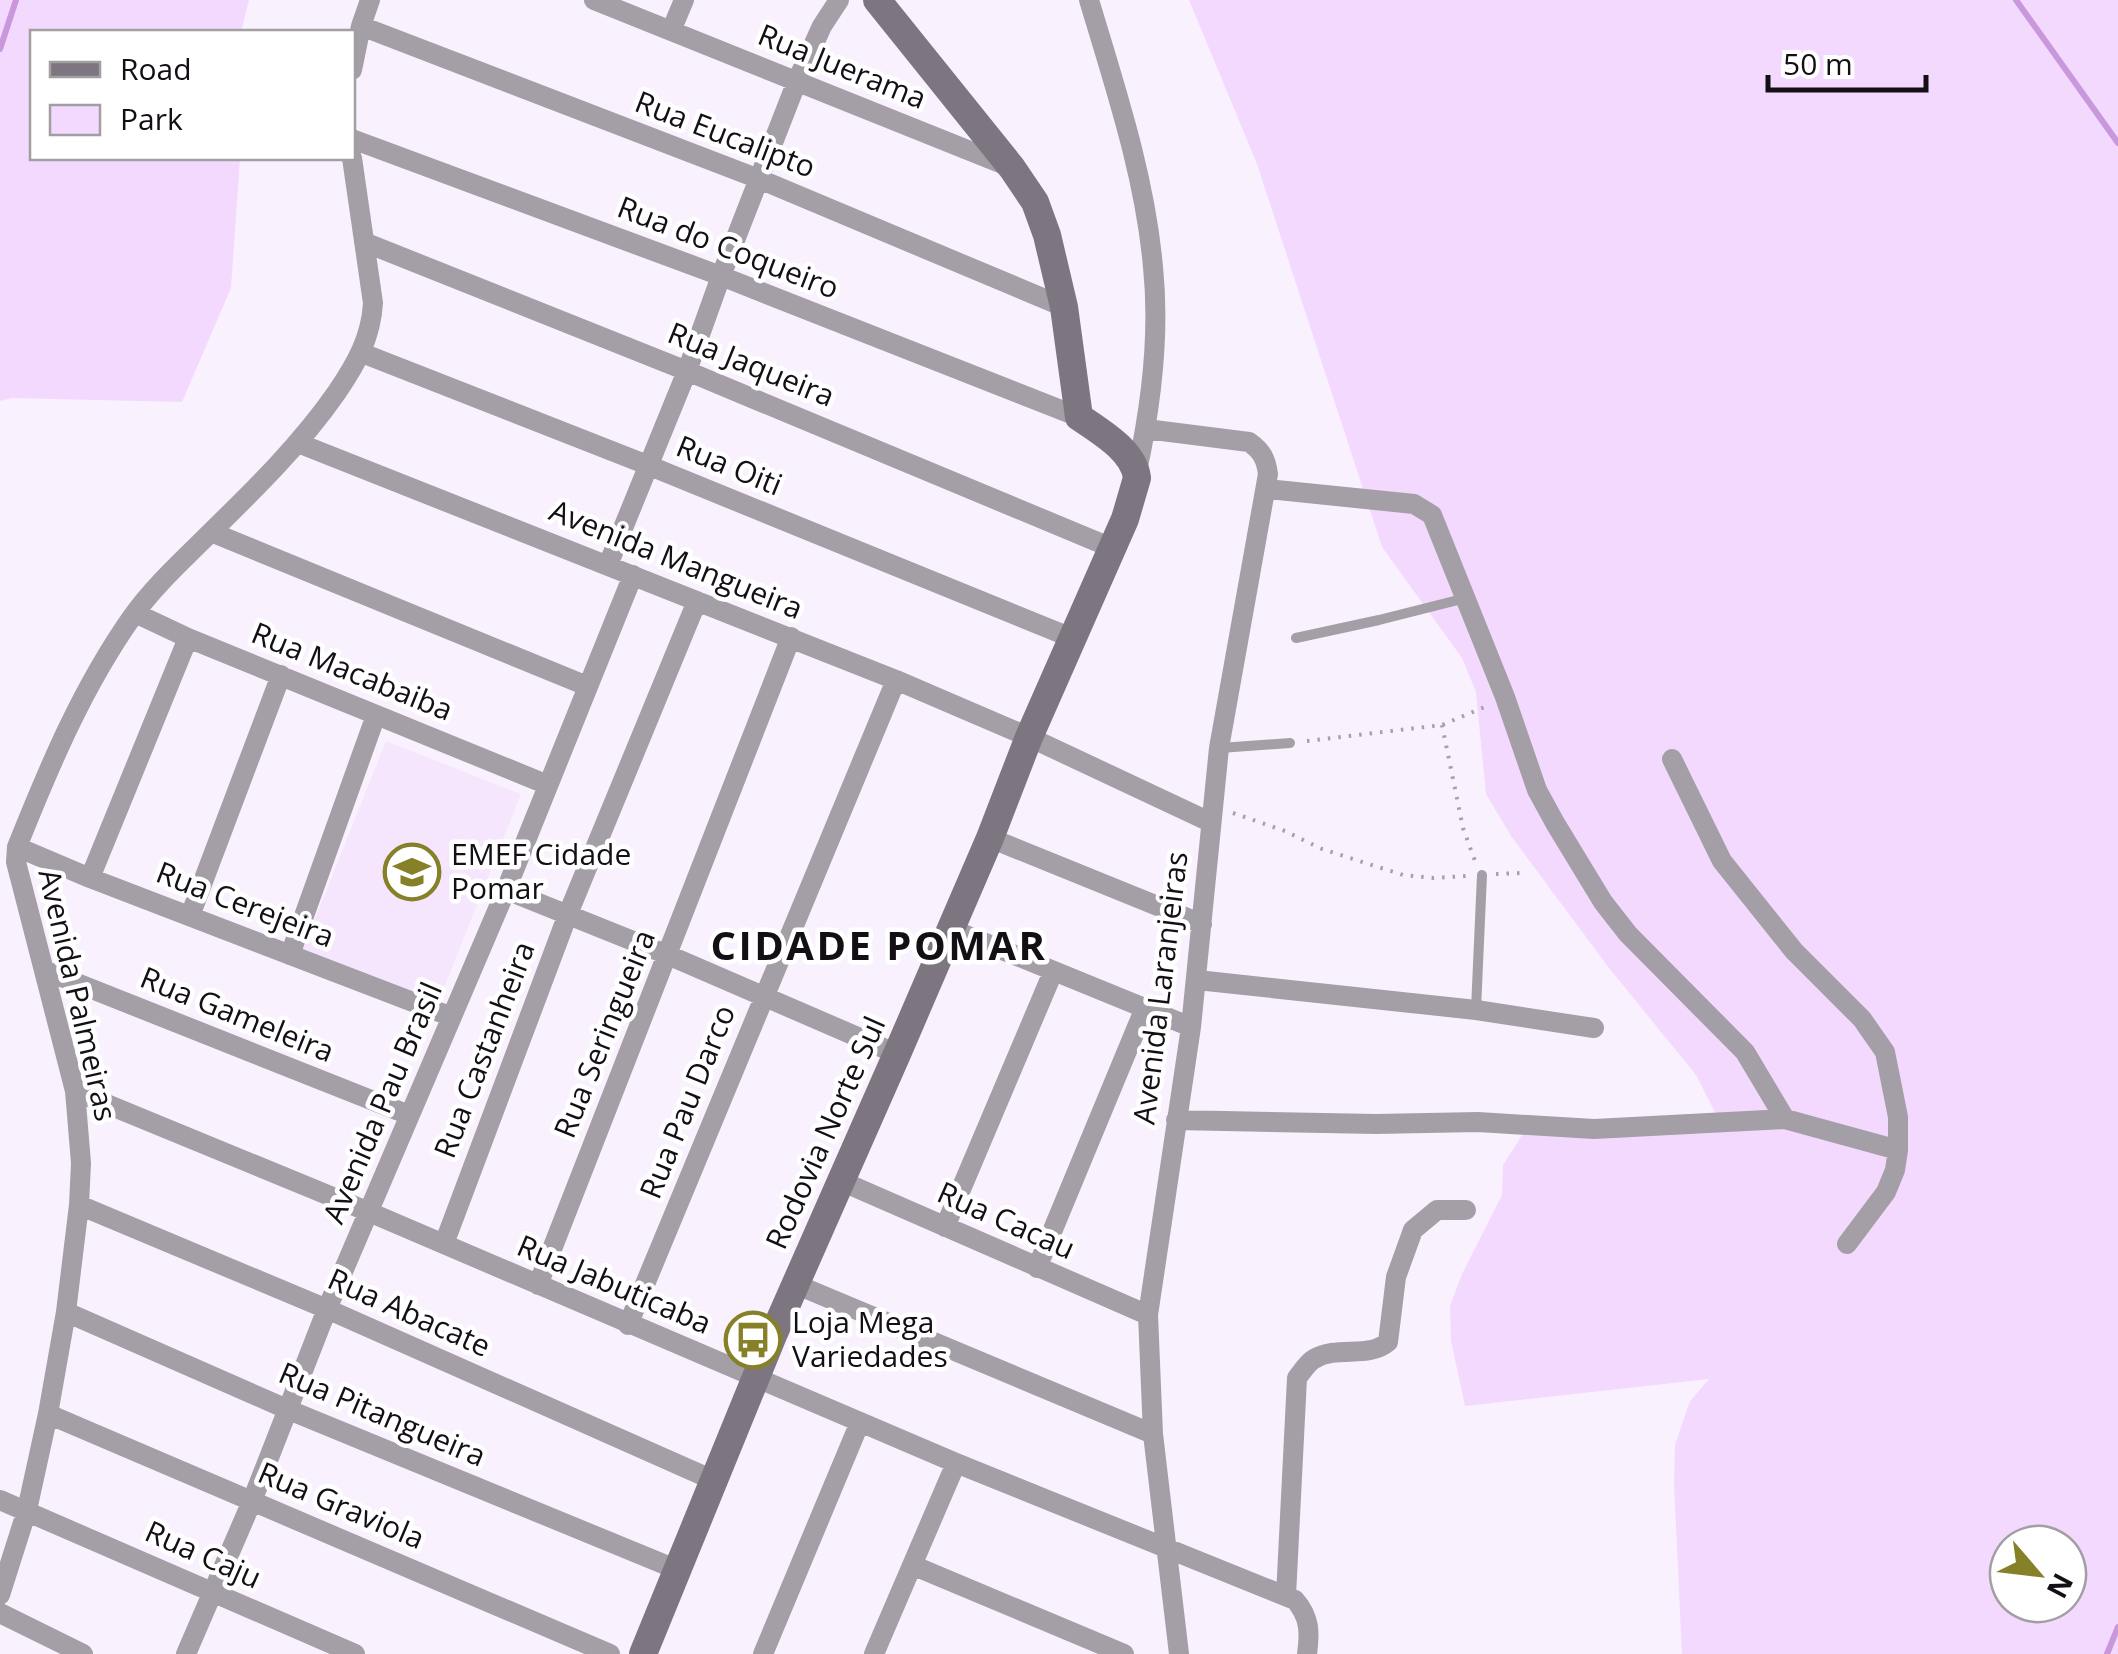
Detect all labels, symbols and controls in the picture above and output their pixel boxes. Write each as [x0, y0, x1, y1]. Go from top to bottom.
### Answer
street label: Rua Juerama [752, 13, 933, 118]
legend [30, 30, 355, 160]
scale bar [1768, 30, 1926, 92]
text: 50 m [1783, 43, 1853, 84]
text: Road [120, 48, 192, 89]
street label: Rua Eucalipto [630, 80, 821, 187]
text: Park [120, 98, 183, 139]
street label: Rua do Coqueiro [612, 186, 845, 308]
street label: Rua Jaqueira [662, 312, 841, 416]
street label: Rua Oiti [671, 425, 788, 504]
street label: Avenida Mangueira [544, 489, 809, 628]
street label: Rua Macabaiba [246, 612, 459, 730]
place label: EMEF Cidade Pomar [451, 833, 631, 908]
school or university icon: EMEF Cidade Pomar [382, 842, 442, 902]
street label: Avenida Laranjeiras [1122, 849, 1197, 1127]
street label: Rua Cerejeira [151, 851, 340, 956]
street label: Avenida Palmeiras [30, 865, 127, 1125]
district label: CIDADE POMAR [710, 917, 1048, 972]
street label: Rua Seringueira [543, 923, 664, 1144]
street label: Rua Castanheira [423, 935, 544, 1164]
street label: Rua Gameleira [135, 956, 340, 1071]
street label: Avenida Pau Brasil [312, 976, 451, 1229]
street label: Rua Pau Darco [629, 999, 744, 1204]
street label: Rodovia Norte Sul [755, 1010, 894, 1255]
street label: Rua Cacau [931, 1171, 1082, 1268]
street label: Rua Jabuticaba [511, 1224, 718, 1343]
street label: Rua Abacate [322, 1258, 497, 1366]
place label: Loja Mega Variedades [792, 1301, 948, 1376]
bus stop icon: Loja Mega Variedades [723, 1310, 783, 1370]
street label: Rua Pitangueira [273, 1352, 492, 1476]
street label: Rua Graviola [252, 1451, 431, 1558]
street label: Rua Caju [139, 1510, 268, 1597]
north arrow [1988, 1524, 2088, 1624]
text: N [2039, 1567, 2083, 1605]

